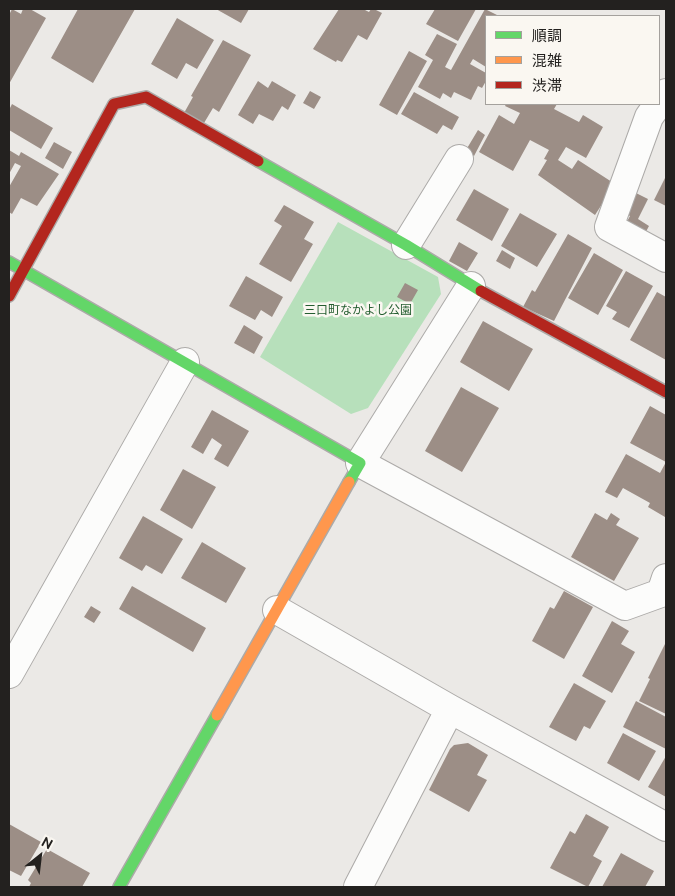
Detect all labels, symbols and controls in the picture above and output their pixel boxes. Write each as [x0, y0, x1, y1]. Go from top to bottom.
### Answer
legend [485, 15, 660, 105]
text: 順調 [532, 27, 562, 44]
text: 混雑 [532, 52, 562, 69]
text: 渋滞 [532, 77, 562, 94]
park label: 三口町なかよし公園 [304, 303, 412, 317]
north arrow [15, 831, 65, 881]
text: N [39, 833, 56, 852]

